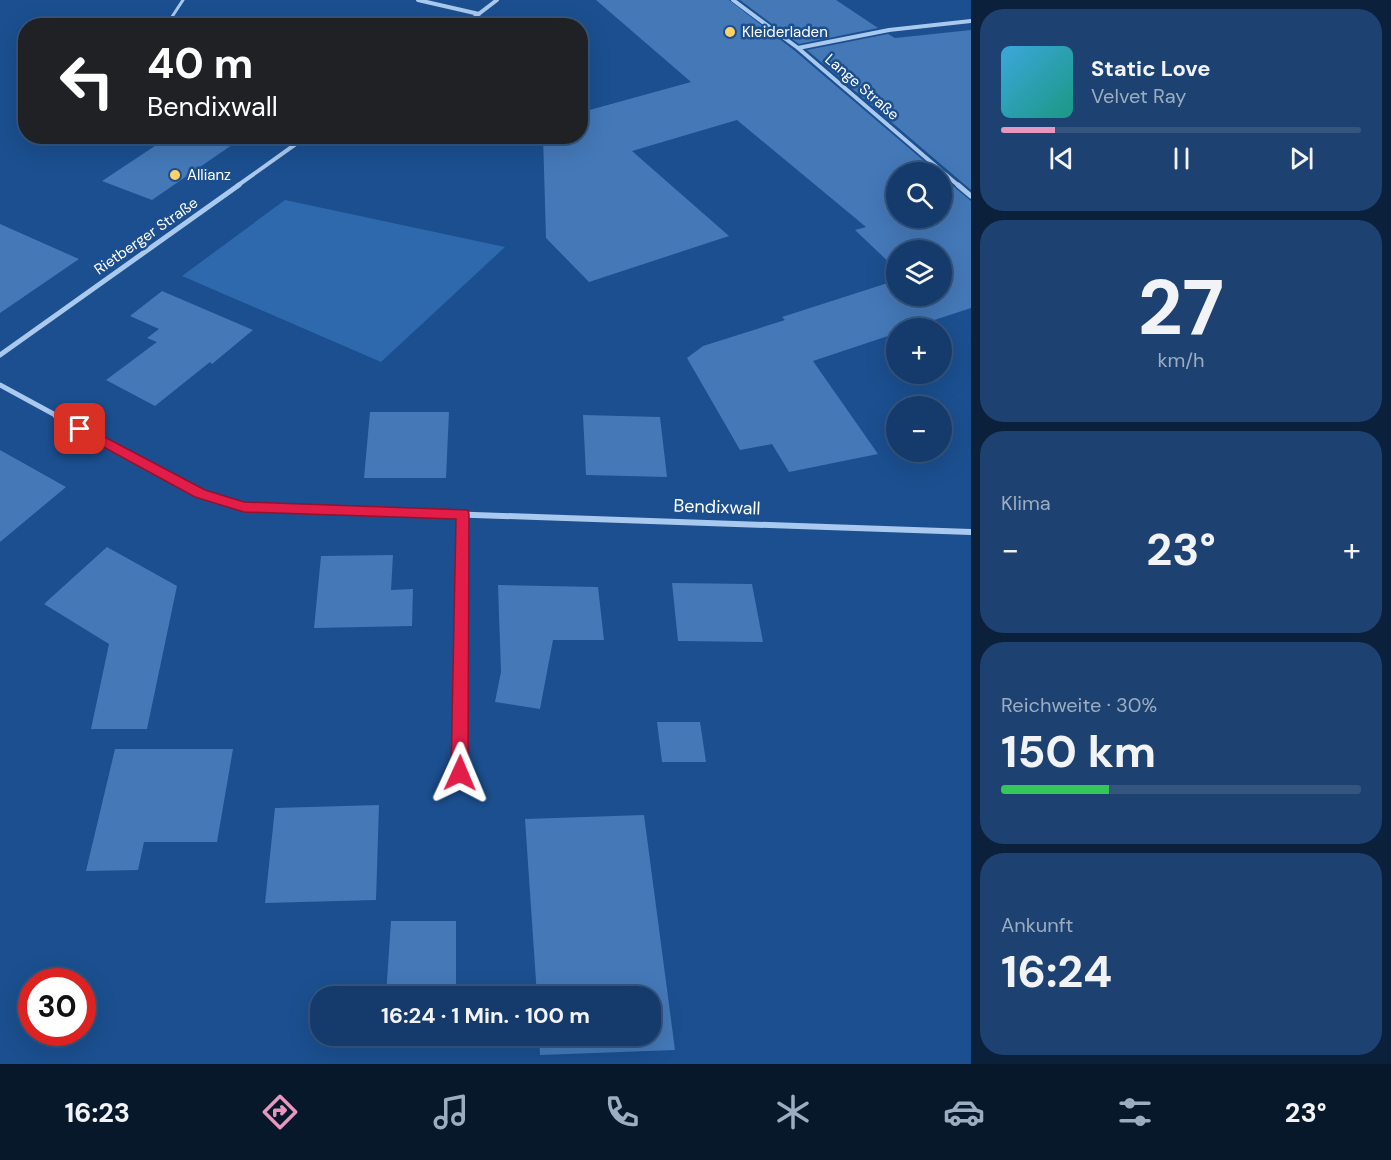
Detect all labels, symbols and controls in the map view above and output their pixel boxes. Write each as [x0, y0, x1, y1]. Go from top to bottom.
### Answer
place label: Kleiderladen [742, 22, 828, 42]
marker: Kleiderladen [723, 25, 737, 39]
text: 40 m [147, 36, 253, 91]
icon: left [48, 42, 126, 120]
street label: Lange Straße [821, 49, 903, 125]
text: Static Love [1091, 54, 1211, 83]
text: Velvet Ray [1091, 83, 1186, 109]
text: Bendixwall [147, 89, 278, 124]
icon: previous [1045, 142, 1078, 175]
icon: pause [1165, 142, 1198, 175]
icon: next [1285, 142, 1318, 175]
map controls [886, 162, 952, 462]
button: search [886, 162, 952, 228]
place label: Allianz [187, 165, 231, 185]
marker: Allianz [168, 168, 182, 182]
street label: Rietberger Straße [90, 193, 202, 279]
button: layers [886, 240, 952, 306]
text: 27 [1138, 257, 1224, 358]
button: + [886, 318, 952, 384]
text: km/h [1157, 347, 1205, 373]
button: − [886, 396, 952, 462]
pin [54, 403, 105, 454]
icon: arrive [63, 412, 96, 445]
text: Klima [1001, 490, 1051, 516]
street label: Bendixwall [673, 493, 761, 521]
text: 23° [1146, 520, 1216, 579]
text: − [1001, 528, 1019, 571]
text: + [1343, 528, 1361, 571]
text: Reichweite · 30% [1001, 692, 1157, 718]
text: 150 km [1001, 722, 1156, 781]
position arrow [428, 741, 492, 805]
text: Ankunft [1001, 912, 1073, 938]
text: 16:24 [1001, 942, 1112, 1001]
speed limit sign: 30 [18, 968, 96, 1046]
text: 16:24 · 1 Min. · 100 m [381, 1001, 590, 1030]
icon: directions [259, 1091, 301, 1133]
icon: music [430, 1091, 472, 1133]
icon: phone [601, 1091, 643, 1133]
icon: climate [772, 1091, 814, 1133]
icon: car [943, 1091, 985, 1133]
icon: filters [1114, 1091, 1156, 1133]
text: 16:23 [64, 1095, 130, 1130]
text: 23° [1285, 1095, 1326, 1130]

